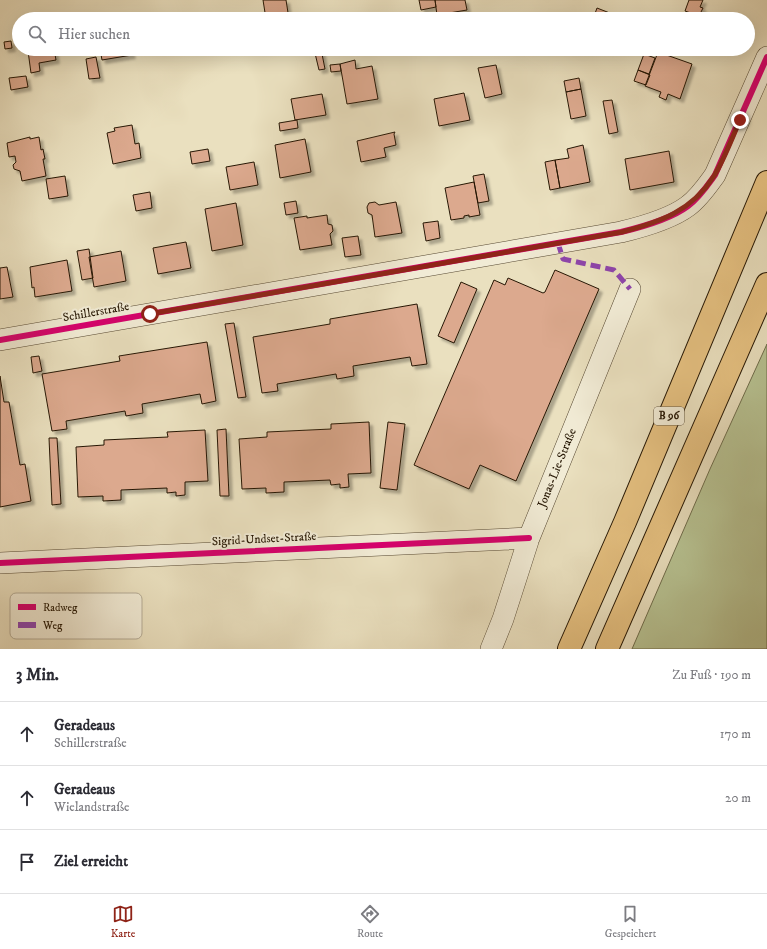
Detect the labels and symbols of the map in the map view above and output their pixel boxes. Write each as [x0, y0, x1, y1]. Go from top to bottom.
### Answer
route end [731, 111, 749, 129]
street label: Schillerstraße [62, 299, 130, 325]
route start [141, 305, 159, 323]
road number: B 96 [654, 407, 684, 425]
street label: Jonas-Lie-Straße [534, 426, 580, 511]
street label: Sigrid-Undset-Straße [211, 529, 317, 549]
legend [10, 593, 142, 639]
text: Radweg [43, 601, 78, 615]
text: Weg [42, 619, 63, 633]

